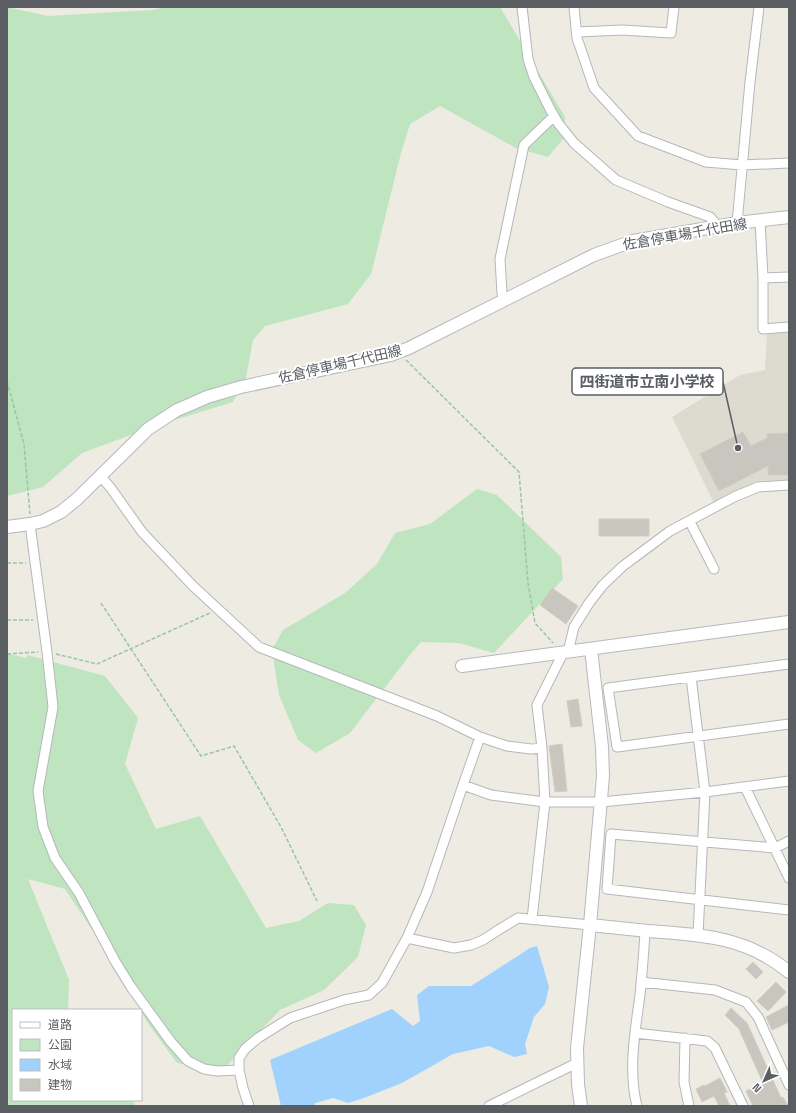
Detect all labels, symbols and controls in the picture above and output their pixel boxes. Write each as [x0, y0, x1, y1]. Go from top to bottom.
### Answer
street label: 佐倉停車場千代田線 [621, 214, 749, 254]
street label: 佐倉停車場千代田線 [277, 341, 403, 387]
callout: 四街道市立南小学校 [572, 368, 723, 395]
text: 四街道市立南小学校 [579, 372, 715, 391]
legend [12, 1009, 142, 1101]
text: 道路 [48, 1017, 72, 1033]
text: 公園 [48, 1037, 72, 1053]
text: 水域 [48, 1057, 72, 1073]
north arrow [744, 1061, 784, 1101]
text: 建物 [48, 1077, 72, 1093]
text: N [749, 1081, 764, 1096]

